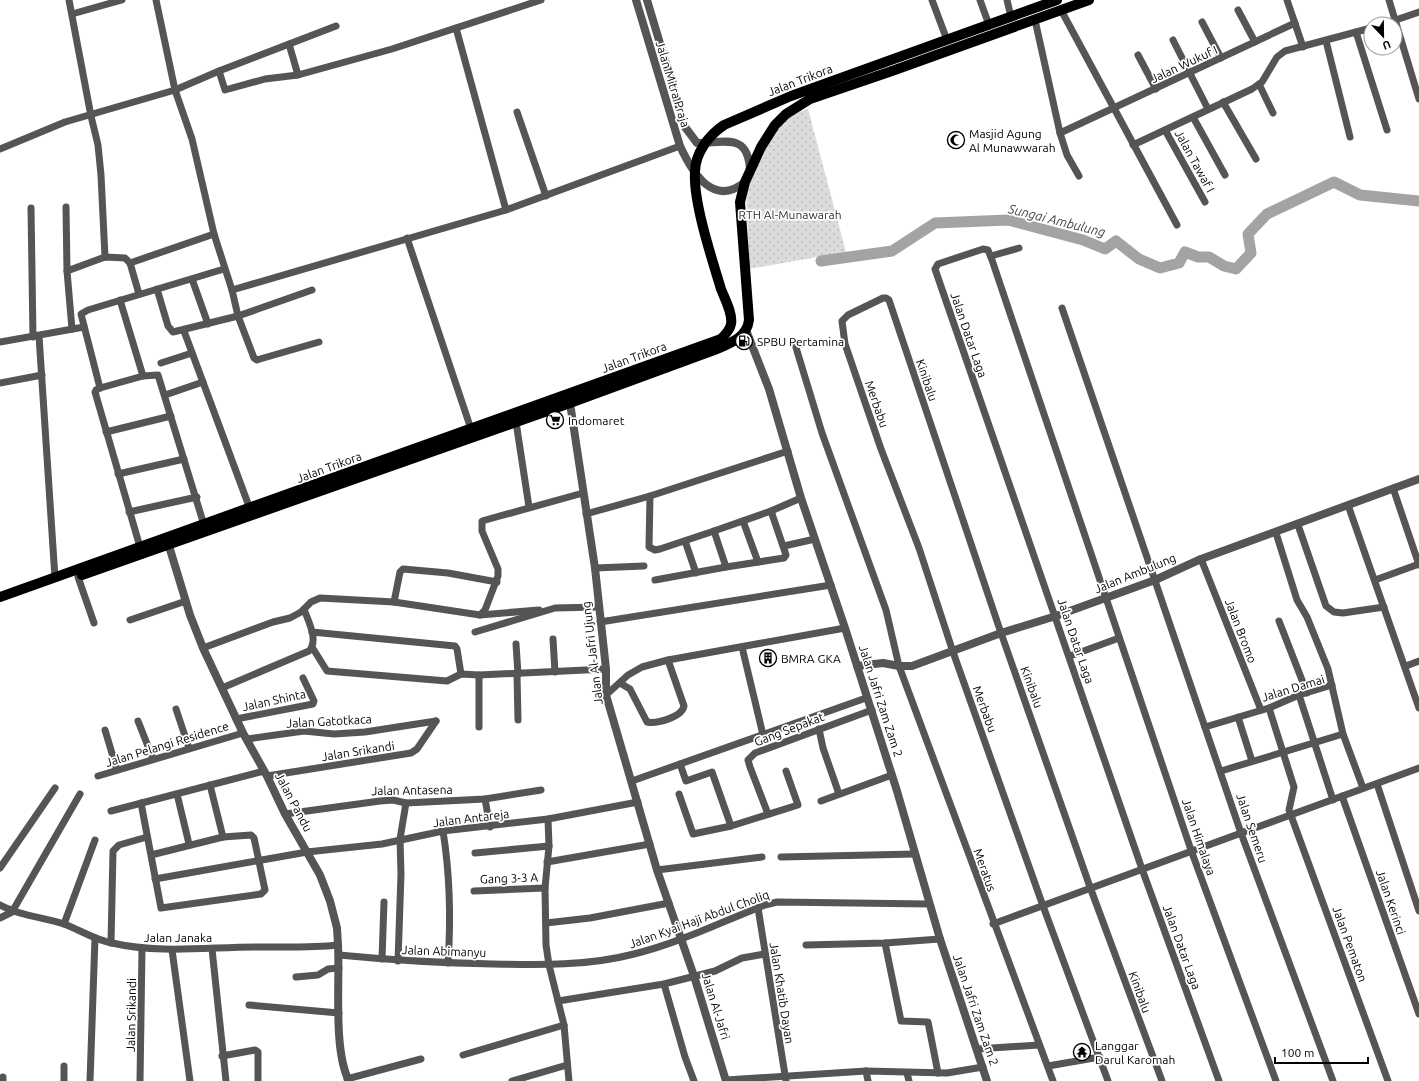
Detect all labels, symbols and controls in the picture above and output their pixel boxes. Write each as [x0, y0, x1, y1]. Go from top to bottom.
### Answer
north arrow [1363, 16, 1403, 56]
text: U [1381, 38, 1393, 52]
street label: Jalan Mitra Praja [654, 39, 692, 129]
street label: Jalan Wukuf I [1149, 43, 1219, 85]
street label: Jalan Trikora [766, 62, 834, 98]
place label: Masjid Agung Al Munawwarah [969, 127, 1056, 154]
street label: Jalan Tawaf I [1173, 128, 1217, 194]
mosque icon: Masjid Agung Al Munawwarah [946, 130, 966, 150]
water label: Sungai Ambulung [1006, 201, 1107, 239]
park label: RTH Al-Munawarah [739, 208, 842, 221]
street label: Jalan Datar Laga [948, 291, 990, 379]
fuel station icon: SPBU Pertamina [734, 331, 754, 351]
place label: SPBU Pertamina [757, 335, 844, 348]
street label: Jalan Trikora [600, 339, 668, 375]
street label: Kinibalu [914, 357, 940, 403]
street label: Merbabu [863, 379, 891, 429]
supermarket icon: Indomaret [545, 410, 565, 430]
place label: Indomaret [568, 414, 625, 427]
street label: Jalan Trikora [295, 449, 363, 485]
street label: Jalan Ambulung [1092, 551, 1178, 595]
street label: Jalan Datar Laga [1055, 597, 1097, 685]
street label: Jalan Bromo [1223, 597, 1259, 665]
street label: Jalan Al-Jafri Ujung [579, 601, 605, 705]
street label: Jalan Jafri Zam Zam 2 [857, 643, 905, 759]
building icon: BMRA GKA [758, 648, 778, 668]
place label: BMRA GKA [781, 652, 841, 665]
street label: Kinibalu [1018, 664, 1046, 710]
street label: Jalan Damai [1260, 672, 1326, 704]
street label: Merbabu [971, 684, 999, 734]
street label: Jalan Shinta [241, 687, 307, 713]
street label: Gang Sepakat [752, 710, 826, 748]
street label: Jalan Gatotkaca [286, 712, 372, 730]
street label: Jalan Pelangi Residence [104, 719, 230, 769]
street label: Jalan Srikandi [321, 739, 396, 763]
street label: Jalan Pandu [273, 770, 315, 834]
street label: Jalan Antasena [371, 783, 453, 797]
street label: Jalan Semeru [1234, 792, 1270, 864]
street label: Jalan Himalaya [1180, 797, 1218, 877]
street label: Jalan Antareja [432, 807, 510, 829]
street label: Meratus [971, 847, 999, 893]
street label: Jalan Kerinci [1374, 868, 1408, 936]
street label: Gang 3-3 A [480, 870, 538, 886]
street label: Jalan Kyai Haji Abdul Choliq [627, 888, 771, 950]
street label: Jalan Datar Laga [1161, 903, 1203, 991]
street label: Jalan Pematon [1330, 904, 1370, 984]
street label: Jalan Janaka [144, 931, 212, 944]
street label: Jalan Khatib Dayan [768, 942, 796, 1044]
street label: Jalan Abimanyu [401, 943, 487, 959]
street label: Jalan Jafri Zam Zam 2 [951, 953, 1001, 1067]
street label: Kinibalu [1126, 969, 1154, 1015]
street label: Jalan Al-Jafri [700, 971, 732, 1041]
street label: Jalan Srikandi [124, 978, 138, 1052]
place label: Langgar Darul Karomah [1095, 1039, 1175, 1066]
scale bar [1275, 1039, 1368, 1065]
temple icon: Langgar Darul Karomah [1072, 1042, 1092, 1062]
text: 100 m [1281, 1046, 1314, 1059]

